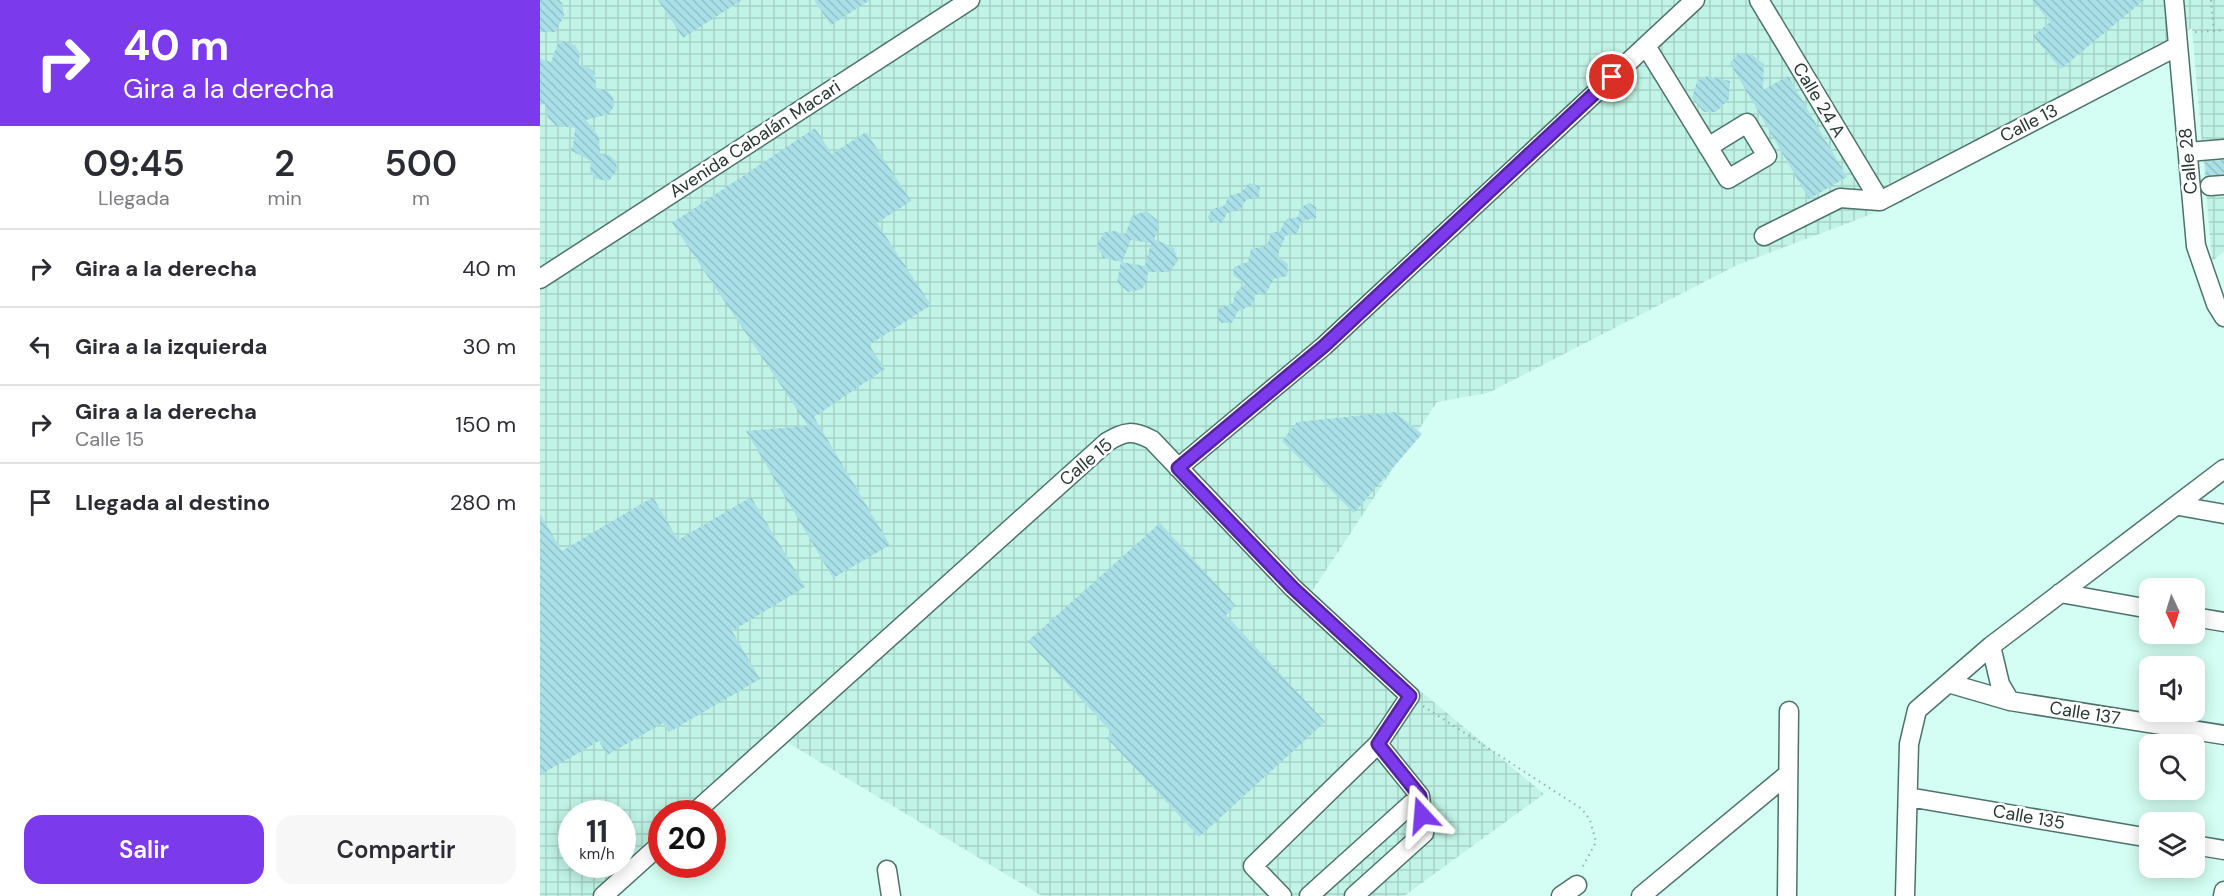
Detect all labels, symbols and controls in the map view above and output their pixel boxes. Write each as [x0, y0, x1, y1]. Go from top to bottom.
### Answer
text: 40 m [123, 18, 229, 73]
icon: right [24, 24, 102, 102]
pin [1586, 51, 1637, 102]
street label: Calle 24 A [1787, 58, 1851, 142]
icon: arrive [1595, 60, 1628, 93]
text: Gira a la derecha [123, 71, 334, 106]
street label: Avenida Cabalán Macari [665, 75, 845, 203]
street label: Calle 13 [1996, 98, 2062, 148]
street label: Calle 28 [2173, 127, 2203, 195]
text: 09:45 [83, 140, 185, 187]
text: 2 [274, 140, 295, 187]
text: 500 [385, 140, 457, 187]
text: Llegada [98, 185, 170, 211]
text: min [268, 185, 302, 211]
text: m [412, 185, 430, 211]
icon: right [24, 252, 57, 285]
text: Gira a la derecha [75, 254, 257, 283]
text: 40 m [462, 254, 516, 283]
icon: left [24, 330, 57, 363]
text: Gira a la izquierda [75, 332, 267, 361]
text: 30 m [462, 332, 516, 361]
text: Gira a la derecha [75, 397, 257, 426]
icon: right [24, 408, 57, 441]
text: 150 m [455, 410, 516, 439]
text: Calle 15 [75, 426, 144, 452]
street label: Calle 15 [1054, 433, 1118, 491]
icon: arrive [24, 486, 57, 519]
text: Llegada al destino [75, 488, 270, 517]
text: 280 m [450, 488, 516, 517]
north arrow [2139, 578, 2205, 644]
map controls [2139, 578, 2205, 878]
button: sound [2139, 656, 2205, 722]
street label: Calle 137 [2048, 696, 2122, 730]
button: search [2139, 734, 2205, 800]
position arrow [1390, 783, 1454, 847]
street label: Calle 135 [1991, 799, 2067, 835]
speed limit sign: 20 [648, 800, 726, 878]
text: 11 [586, 812, 608, 851]
button: layers [2139, 812, 2205, 878]
button: Salir [24, 815, 264, 884]
button: Compartir [276, 815, 516, 884]
text: km/h [579, 844, 615, 864]

